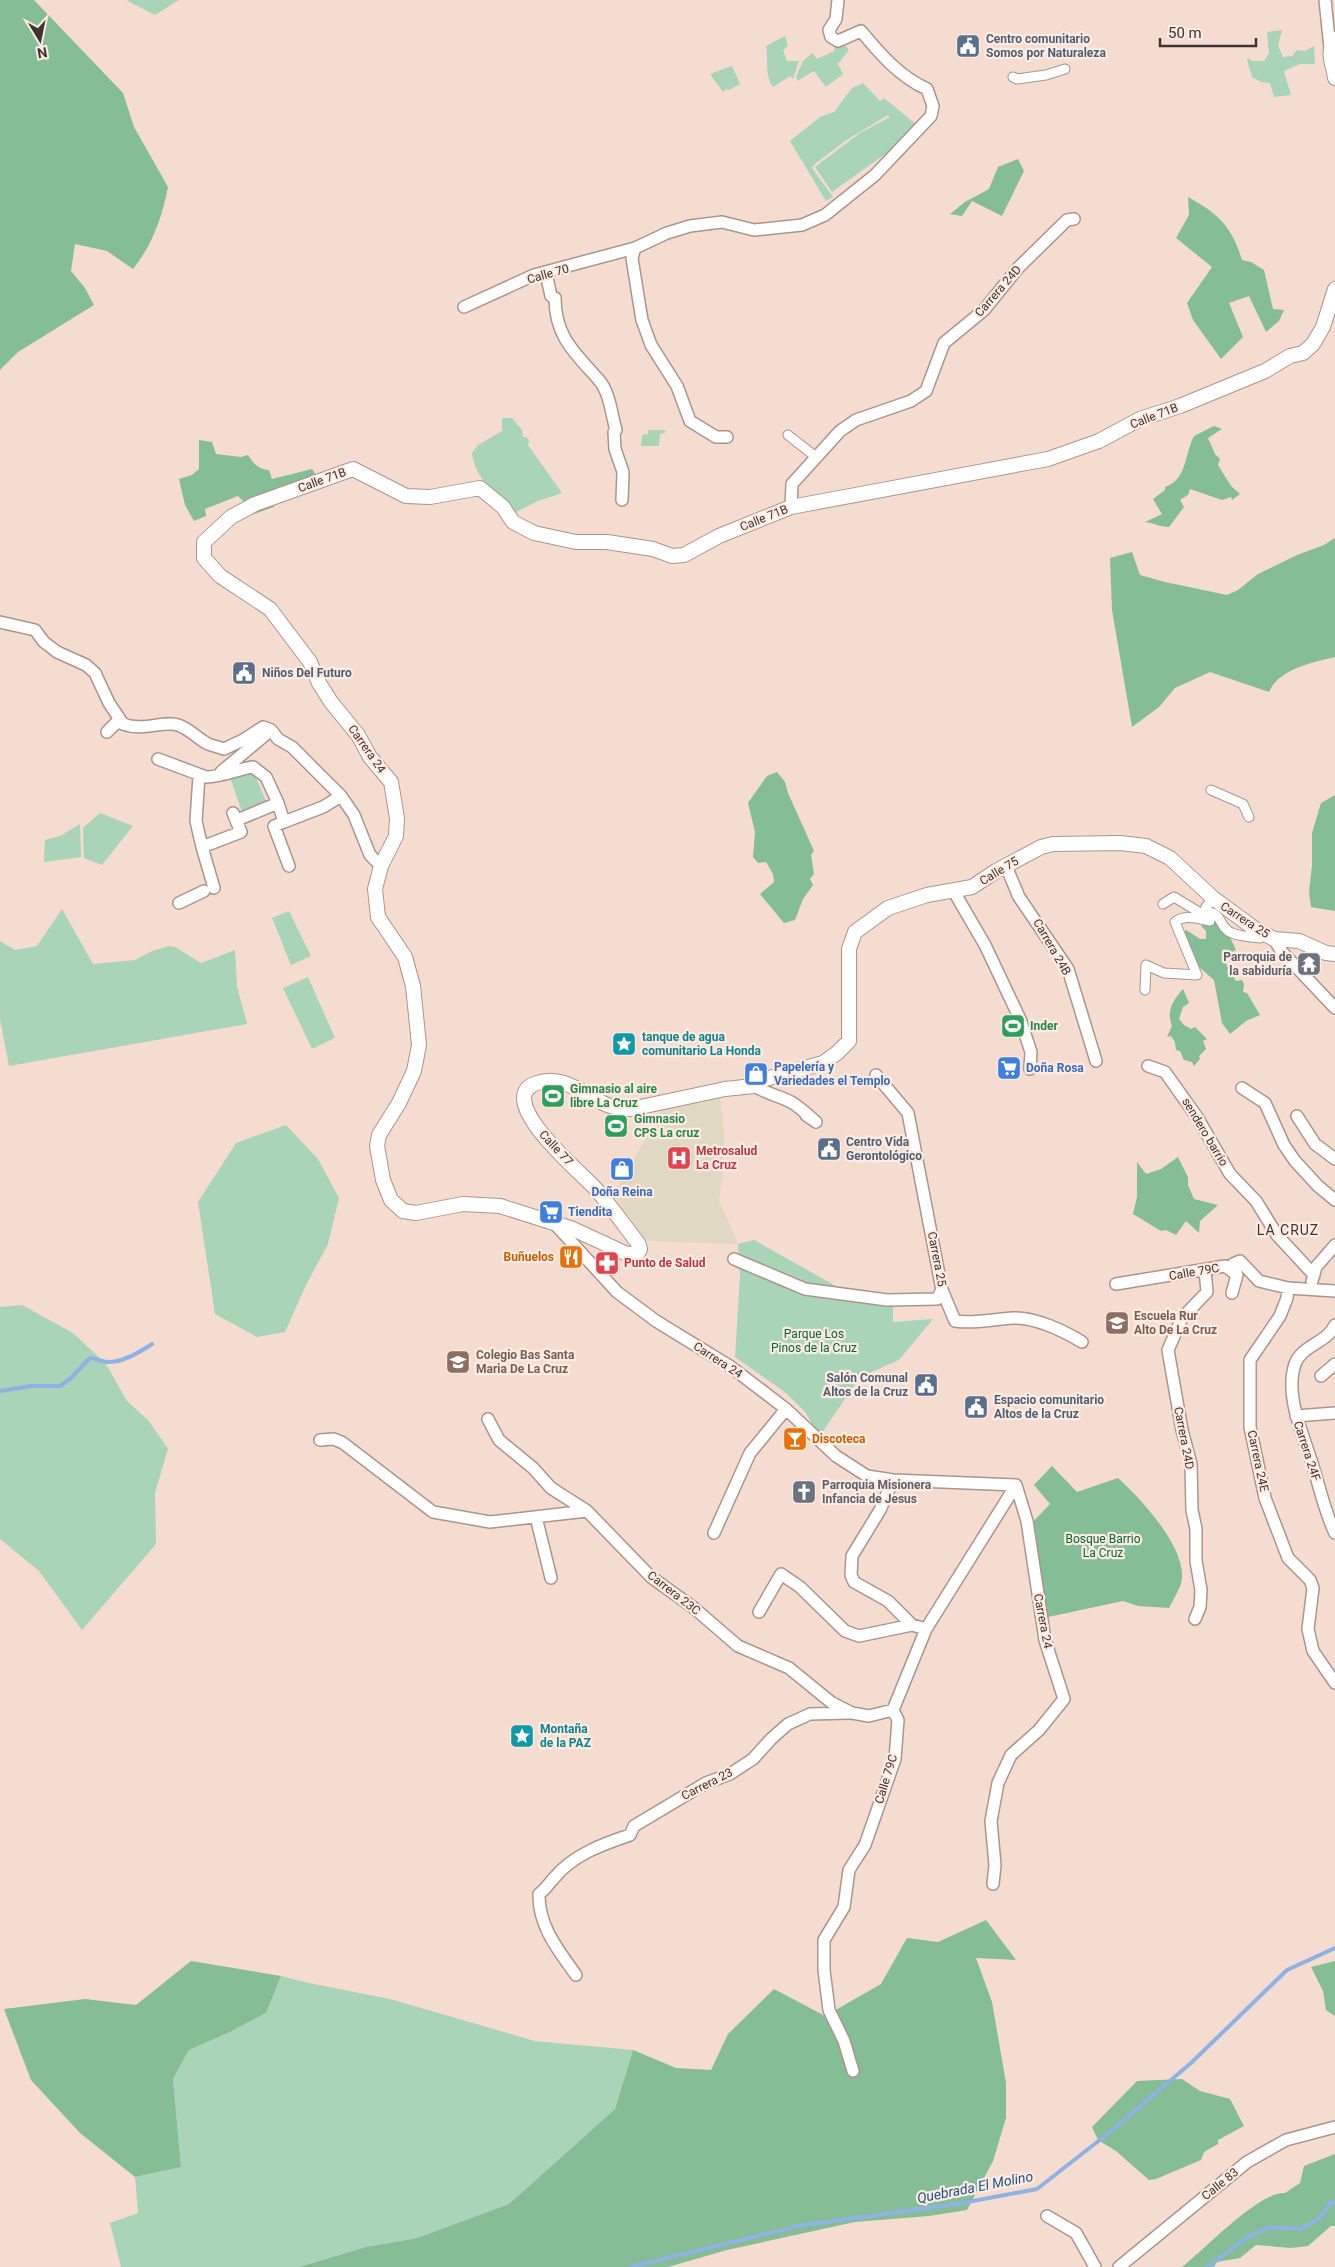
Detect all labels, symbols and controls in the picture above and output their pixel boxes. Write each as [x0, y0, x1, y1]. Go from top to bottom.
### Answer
north arrow [15, 15, 65, 65]
scale bar [1160, 15, 1256, 47]
text: 50 m [1168, 24, 1202, 42]
place label: Centro comunitario Somos por Naturaleza [986, 32, 1106, 60]
public building icon: Centro comunitario Somos por Naturaleza [955, 33, 981, 59]
text: N [36, 44, 49, 62]
street label: Calle 70 [525, 261, 571, 287]
street label: Carrera 24D [972, 262, 1024, 320]
street label: Calle 71B [1128, 400, 1180, 432]
street label: Calle 71B [296, 465, 348, 495]
street label: Calle 71B [738, 502, 790, 534]
public building icon: Niños Del Futuro [231, 660, 257, 686]
place label: Niños Del Futuro [262, 666, 352, 680]
street label: Carrera 24 [345, 722, 389, 776]
street label: Calle 75 [977, 854, 1021, 888]
street label: Carrera 25 [1218, 899, 1272, 941]
street label: Carrera 24B [1030, 916, 1074, 978]
place label: Parroquia de la sabiduría [1223, 950, 1293, 978]
temple icon: Parroquia de la sabiduría [1296, 951, 1322, 977]
sports icon: Inder [1000, 1013, 1026, 1039]
place label: Inder [1030, 1019, 1058, 1033]
place label: tanque de agua comunitario La Honda [642, 1030, 761, 1058]
place icon: tanque de agua comunitario La Honda [611, 1031, 637, 1057]
supermarket icon: Doña Rosa [996, 1055, 1022, 1081]
place label: Papelería y Variedades el Templo [774, 1060, 891, 1088]
shop icon: Papelería y Variedades el Templo [743, 1061, 769, 1087]
place label: Doña Rosa [1026, 1061, 1084, 1075]
place label: Gimnasio al aire libre La Cruz [570, 1082, 657, 1110]
sports icon: Gimnasio al aire libre La Cruz [540, 1083, 566, 1109]
street label: sendero barrio [1179, 1095, 1231, 1169]
place label: Gimnasio CPS La cruz [634, 1112, 699, 1140]
sports icon: Gimnasio CPS La cruz [603, 1113, 629, 1139]
street label: Calle 77 [536, 1127, 576, 1169]
place label: Centro Vida Gerontológico [846, 1135, 922, 1163]
public building icon: Centro Vida Gerontológico [816, 1136, 842, 1162]
place label: Metrosalud La Cruz [696, 1144, 758, 1172]
hospital icon: Metrosalud La Cruz [666, 1145, 692, 1171]
shop icon: Doña Reina [609, 1156, 635, 1182]
place label: Doña Reina [591, 1185, 653, 1199]
supermarket icon: Tiendita [538, 1199, 564, 1225]
place label: Tiendita [568, 1205, 613, 1219]
district label: LA CRUZ [1257, 1222, 1319, 1238]
street label: Carrera 25 [925, 1230, 949, 1288]
restaurant icon: Buñuelos [558, 1244, 584, 1270]
place label: Buñuelos [504, 1250, 554, 1264]
pharmacy icon: Punto de Salud [594, 1250, 620, 1276]
place label: Punto de Salud [624, 1256, 706, 1270]
street label: Calle 79C [1168, 1261, 1220, 1283]
place label: Escuela Rur Alto De La Cruz [1134, 1309, 1217, 1337]
school or university icon: Escuela Rur Alto De La Cruz [1104, 1310, 1130, 1336]
park label: Parque Los Pinos de la Cruz [771, 1327, 857, 1355]
street label: Carrera 24 [691, 1339, 745, 1381]
place label: Colegio Bas Santa Maria De La Cruz [476, 1348, 575, 1376]
school or university icon: Colegio Bas Santa Maria De La Cruz [445, 1349, 471, 1375]
place label: Salón Comunal Altos de la Cruz [823, 1371, 908, 1399]
public building icon: Salón Comunal Altos de la Cruz [913, 1372, 939, 1398]
place label: Espacio comunitario Altos de la Cruz [994, 1393, 1104, 1421]
public building icon: Espacio comunitario Altos de la Cruz [963, 1394, 989, 1420]
street label: Carrera 24D [1171, 1406, 1197, 1471]
street label: Carrera 24F [1291, 1419, 1323, 1483]
bar icon: Discoteca [782, 1426, 808, 1452]
street label: Carrera 24E [1245, 1429, 1271, 1493]
place label: Discoteca [812, 1432, 866, 1446]
place label: Parroquia Misionera Infancia de Jesus [822, 1478, 932, 1506]
church icon: Parroquia Misionera Infancia de Jesus [791, 1479, 817, 1505]
park label: Bosque Barrio La Cruz [1065, 1532, 1141, 1560]
street label: Carrera 23C [645, 1568, 703, 1618]
street label: Carrera 24 [1031, 1592, 1055, 1650]
place label: Montaña de la PAZ [540, 1722, 591, 1750]
place icon: Montaña de la PAZ [509, 1723, 535, 1749]
street label: Calle 79C [872, 1752, 900, 1805]
street label: Carrera 23 [679, 1765, 735, 1803]
street label: Calle 83 [1199, 2165, 1241, 2203]
water label: Quebrada El Molino [916, 2168, 1035, 2206]

